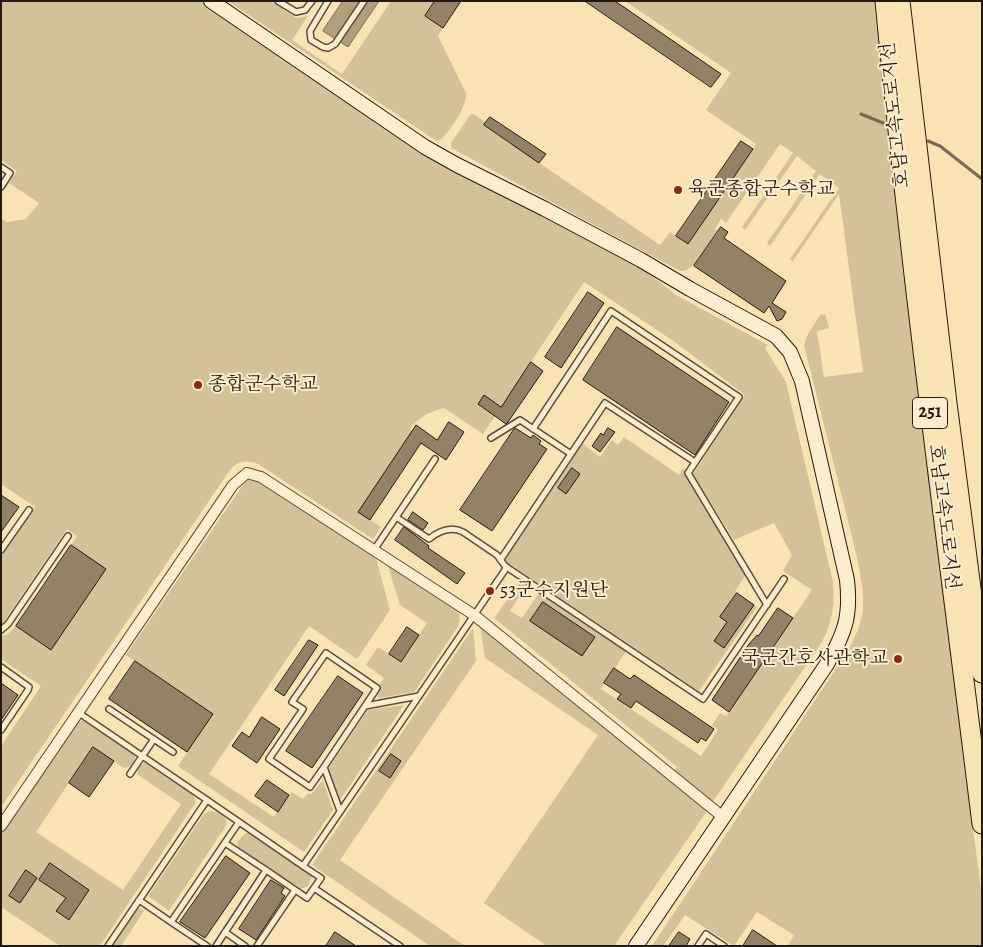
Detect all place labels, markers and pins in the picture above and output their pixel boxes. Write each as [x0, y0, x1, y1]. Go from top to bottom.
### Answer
place label: 육군종합군수학교 [688, 179, 835, 201]
marker: 육군종합군수학교 [672, 184, 684, 196]
place label: 종합군수학교 [208, 374, 318, 396]
marker: 종합군수학교 [192, 379, 204, 391]
place label: 53군수지원단 [500, 580, 608, 602]
marker: 53군수지원단 [484, 585, 496, 597]
place label: 국군간호사관학교 [741, 648, 888, 670]
marker: 국군간호사관학교 [892, 653, 904, 665]

